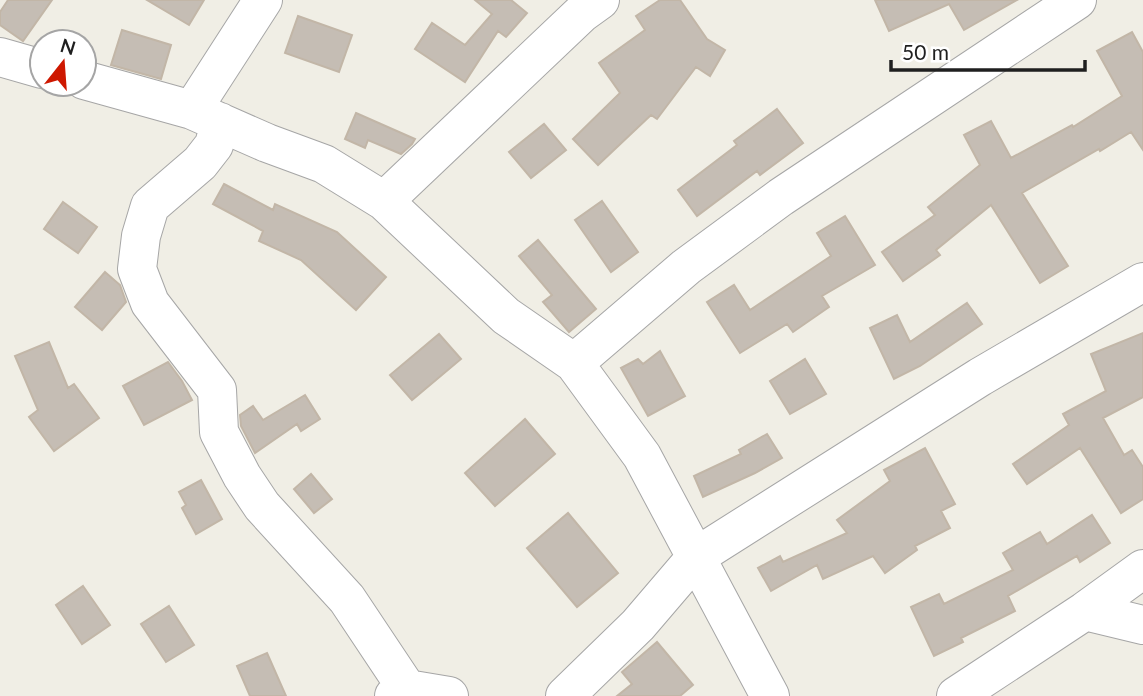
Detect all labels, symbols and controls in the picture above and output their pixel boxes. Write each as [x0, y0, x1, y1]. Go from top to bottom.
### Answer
north arrow [28, 28, 98, 98]
scale bar [891, 28, 1085, 72]
text: N [58, 33, 78, 59]
text: 50 m [902, 39, 949, 64]

